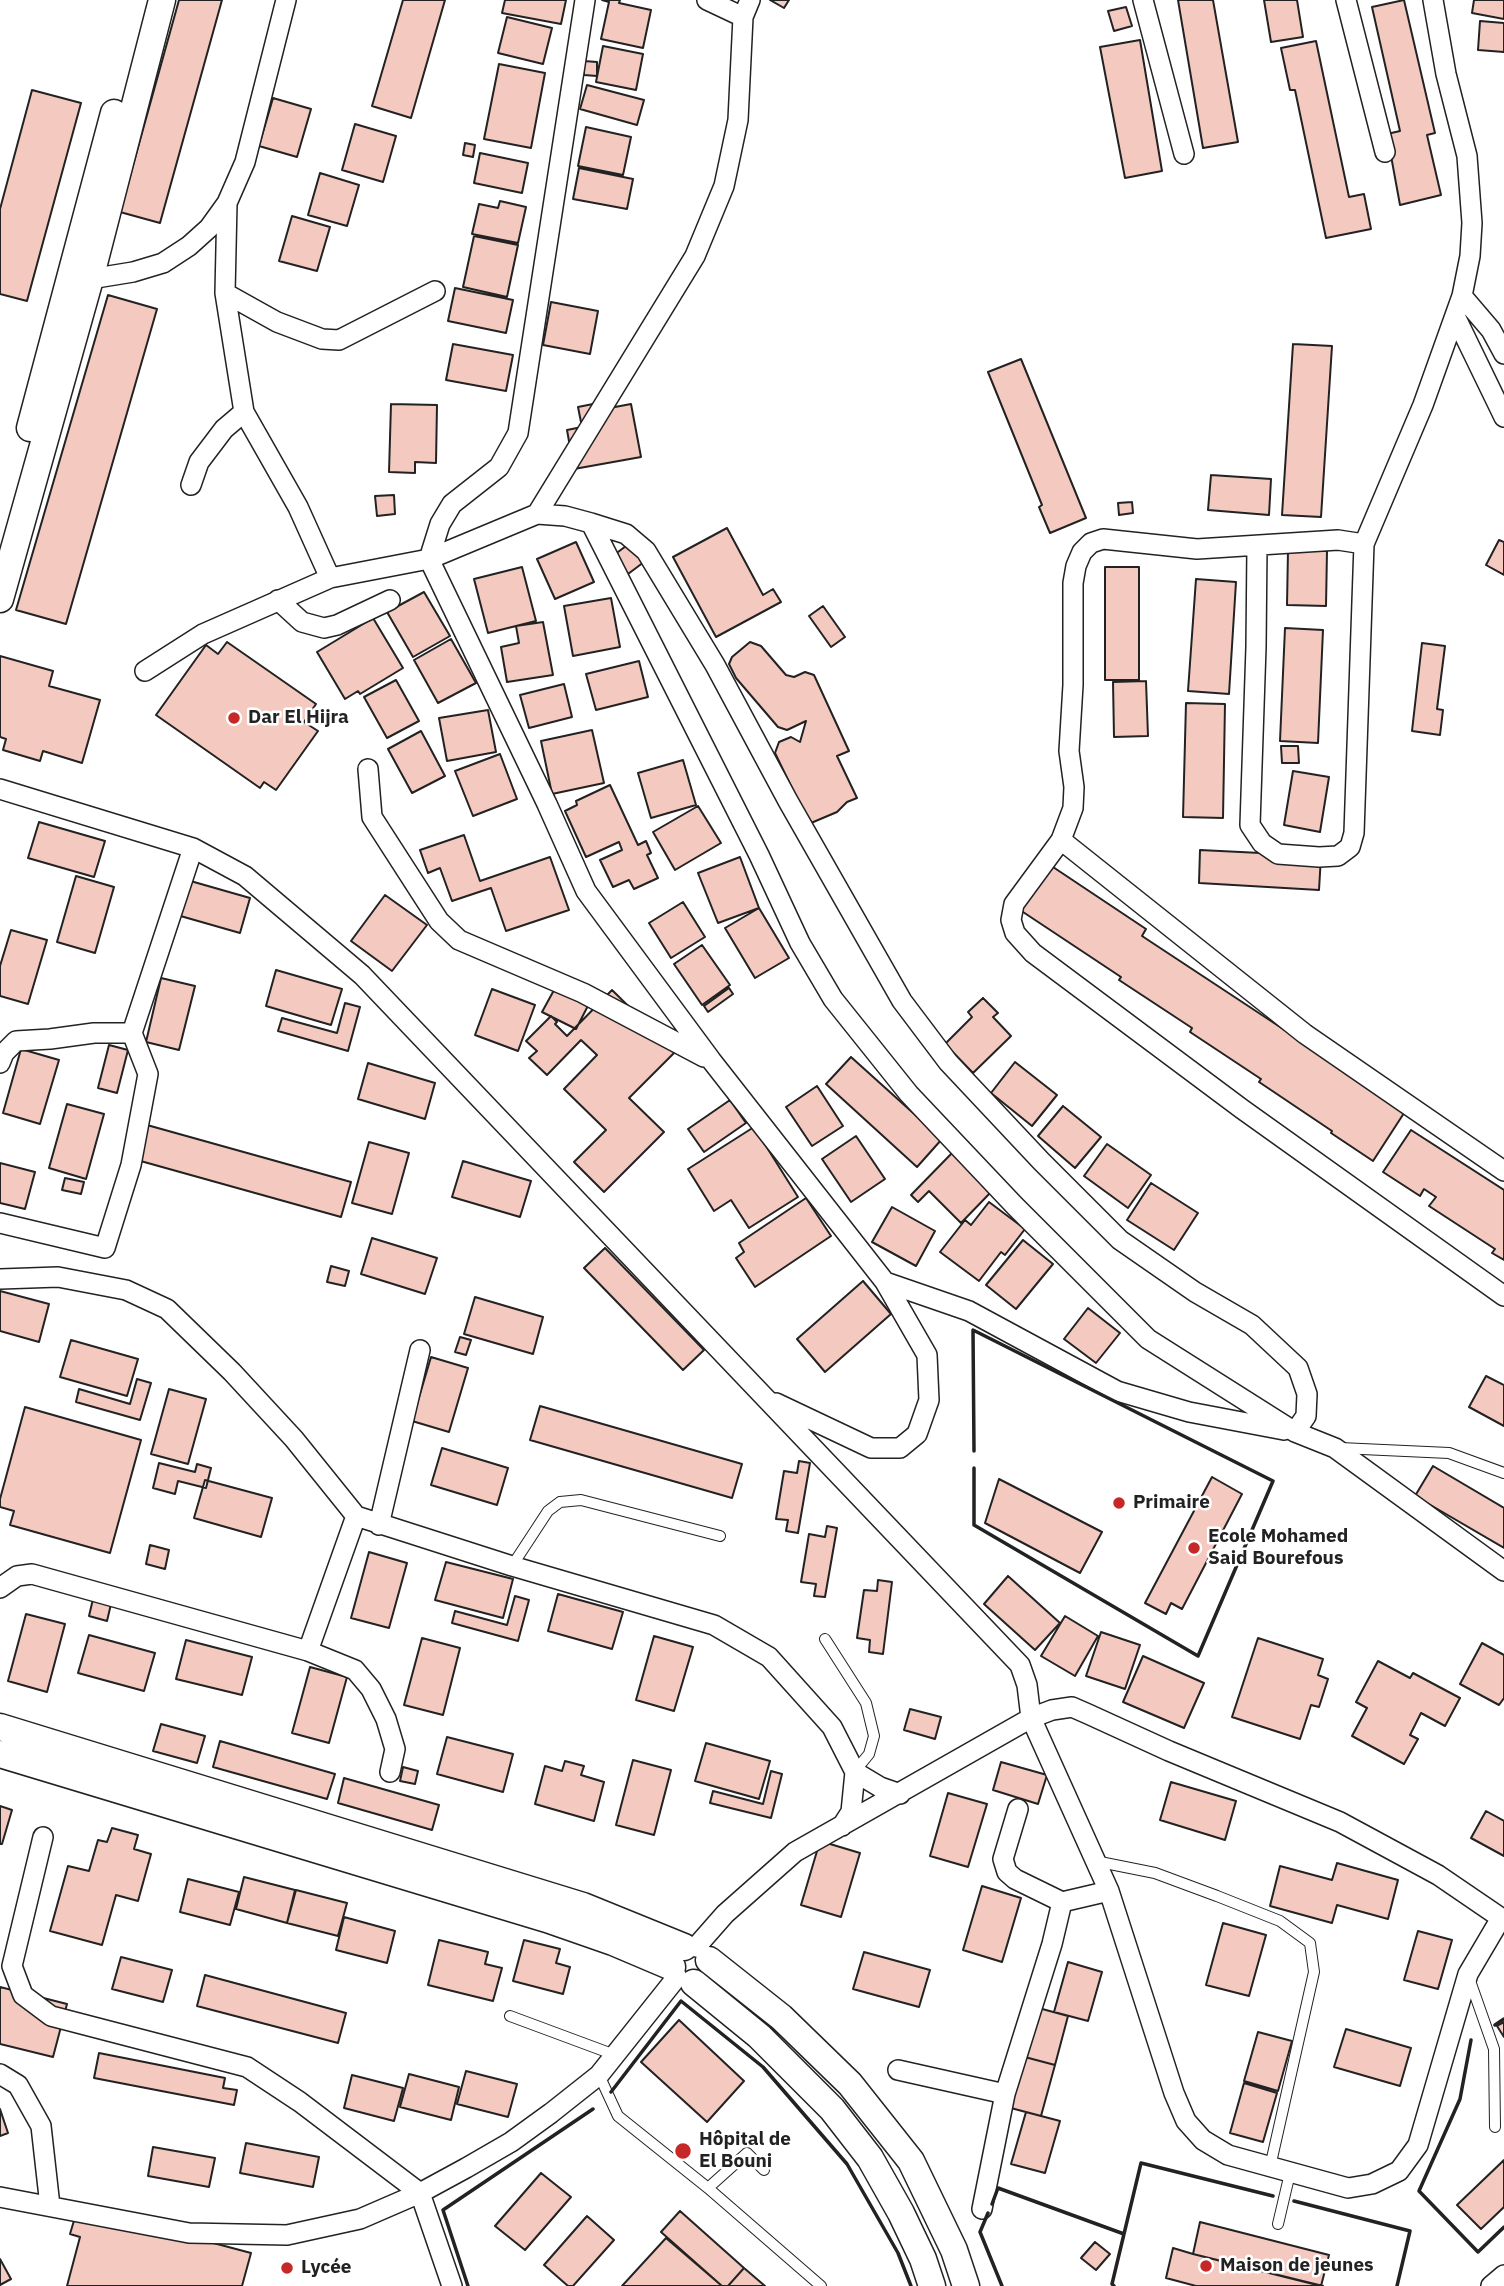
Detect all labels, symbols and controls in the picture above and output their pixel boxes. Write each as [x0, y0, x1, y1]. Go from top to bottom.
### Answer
place label: Dar El Hijra [248, 707, 349, 729]
marker: Dar El Hijra [226, 710, 242, 726]
place label: Primaire [1133, 1492, 1210, 1514]
marker: Primaire [1111, 1495, 1127, 1511]
place label: Ecole Mohamed Said Bourefous [1208, 1526, 1348, 1570]
marker: Ecole Mohamed Said Bourefous [1186, 1540, 1202, 1556]
place label: Hôpital de El Bouni [699, 2129, 791, 2173]
marker: Hôpital de El Bouni [673, 2141, 693, 2161]
place label: Maison de jeunes [1220, 2255, 1374, 2277]
place label: Lycée [301, 2257, 351, 2279]
marker: Maison de jeunes [1198, 2258, 1214, 2274]
marker: Lycée [279, 2260, 295, 2276]

